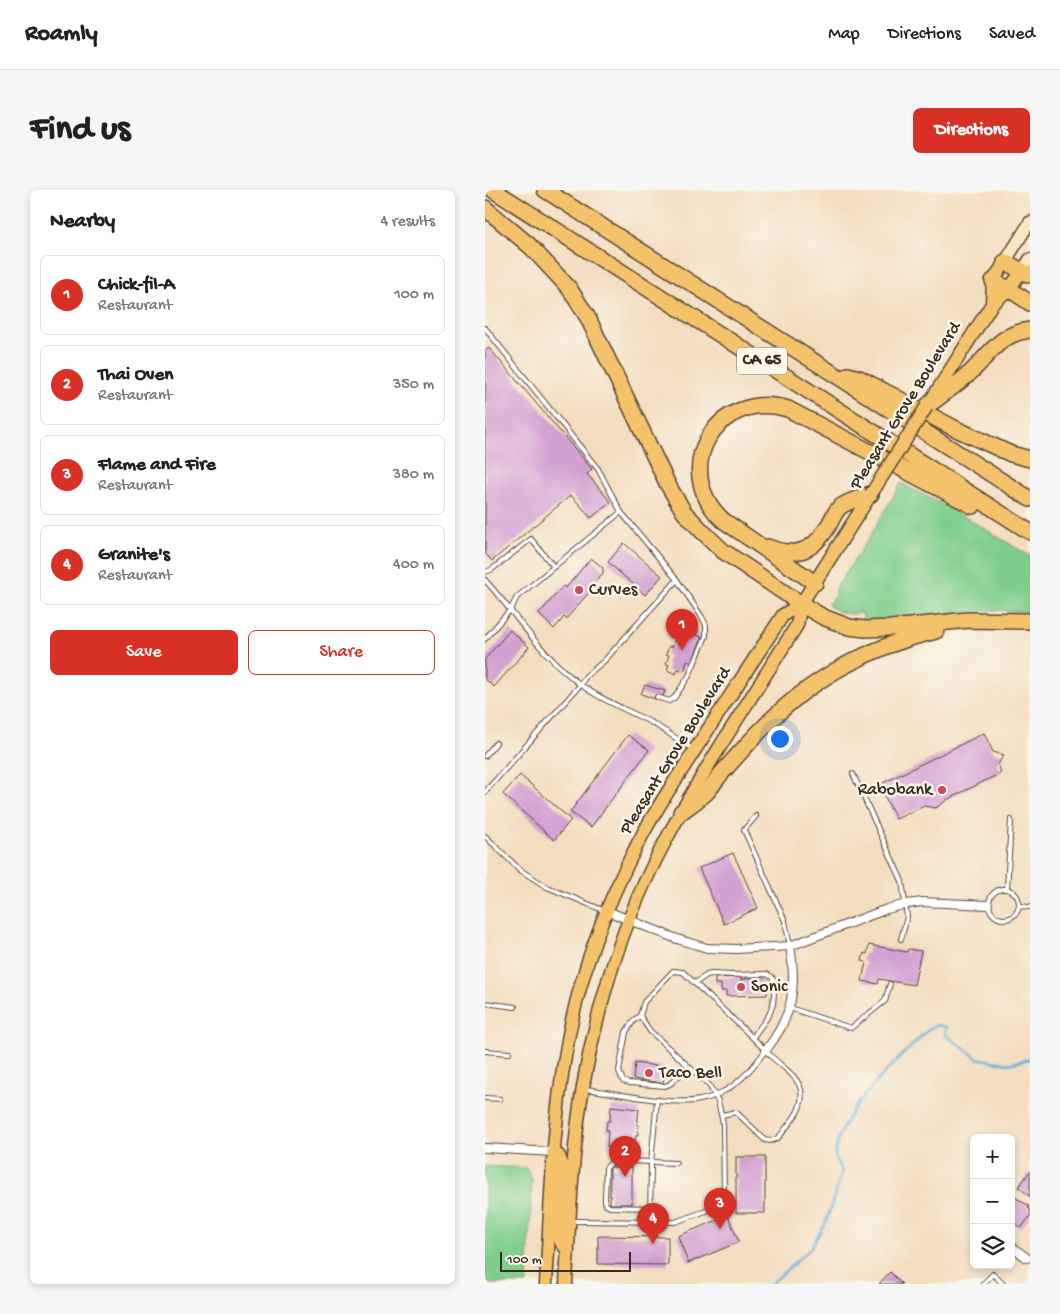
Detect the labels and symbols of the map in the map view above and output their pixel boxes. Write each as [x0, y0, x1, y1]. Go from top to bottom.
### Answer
street label: Pleasant Grove Boulevard [845, 317, 967, 495]
road number: CA 65 [737, 348, 787, 375]
place label: Curves [589, 580, 639, 601]
marker: Curves [573, 584, 585, 596]
pin: 1 [666, 609, 698, 650]
street label: Pleasant Grove Boulevard [615, 662, 737, 840]
your location [767, 726, 793, 752]
place label: Rabobank [858, 780, 934, 801]
marker: Rabobank [936, 784, 948, 796]
place label: Sonic [751, 977, 788, 998]
marker: Sonic [735, 981, 747, 993]
place label: Taco Bell [658, 1063, 722, 1084]
marker: Taco Bell [643, 1067, 655, 1079]
pin: 2 [609, 1136, 641, 1177]
pin: 3 [704, 1188, 736, 1229]
pin: 4 [637, 1203, 669, 1244]
scale bar [500, 1249, 631, 1272]

